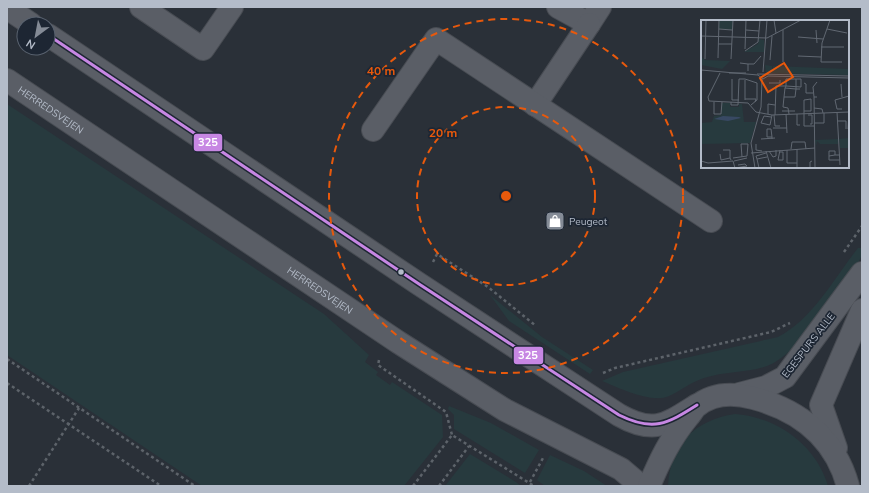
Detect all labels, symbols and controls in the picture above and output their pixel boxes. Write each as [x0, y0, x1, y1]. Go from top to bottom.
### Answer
north arrow [16, 16, 56, 56]
inset map [701, 20, 849, 168]
text: N [23, 36, 38, 53]
text: 40 m [367, 63, 395, 78]
street label: HERREDSVEJEN [15, 83, 86, 137]
text: 20 m [429, 125, 457, 140]
line badge: 325 [193, 133, 223, 152]
text: 325 [198, 135, 218, 149]
centre of rings [499, 189, 513, 203]
shop icon: Peugeot [544, 210, 566, 232]
place label: Peugeot [569, 215, 608, 228]
street label: HERREDSVEJEN [285, 264, 355, 317]
unlabelled marker [396, 267, 406, 277]
street label: EGESPURS ALLE [779, 310, 838, 380]
line badge: 325 [513, 346, 544, 365]
text: 325 [518, 348, 538, 362]

